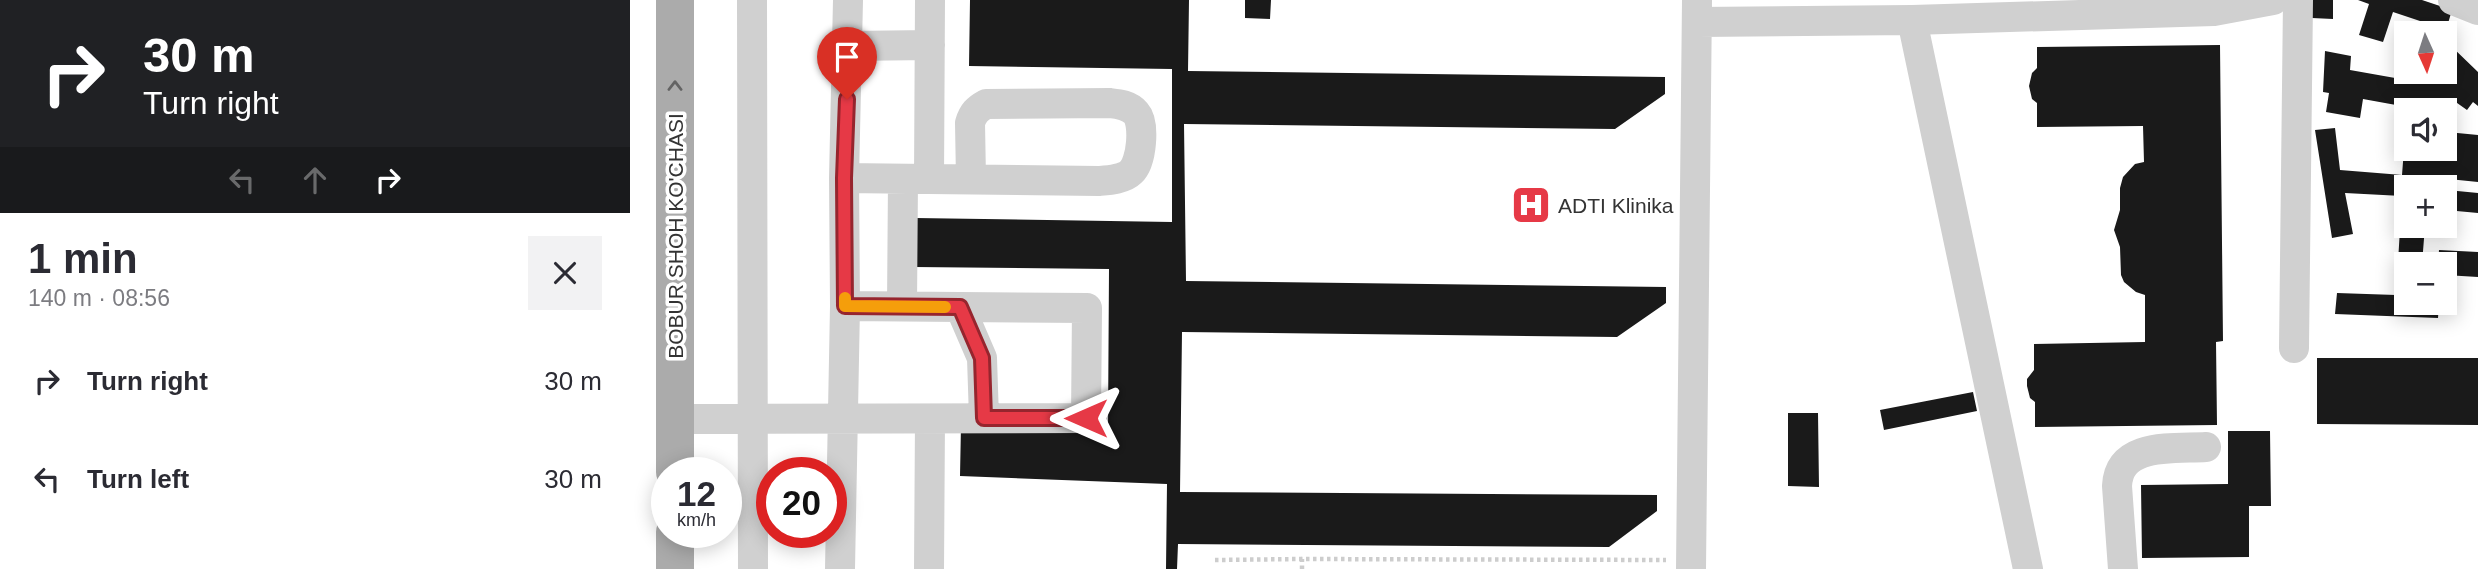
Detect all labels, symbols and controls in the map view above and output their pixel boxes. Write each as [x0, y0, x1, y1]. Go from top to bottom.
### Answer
north arrow [2394, 21, 2457, 84]
map controls [2394, 21, 2457, 315]
pin [817, 27, 877, 99]
icon: right [28, 28, 119, 119]
text: 30 m [143, 28, 255, 82]
icon: arrive [828, 38, 866, 76]
one-way arrow [667, 80, 683, 91]
text: Turn right [143, 85, 279, 121]
button: sound [2394, 98, 2457, 161]
street label: BOBUR SHOH KO'CHASI [664, 113, 687, 359]
icon: left [223, 161, 261, 199]
icon: ahead [296, 161, 334, 199]
icon: right [369, 161, 407, 199]
button: + [2394, 175, 2457, 238]
hospital icon: ADTI Klinika [1510, 184, 1552, 226]
place label: ADTI Klinika [1558, 194, 1674, 217]
text: 1 min [28, 235, 138, 282]
button: close [528, 236, 602, 310]
button: − [2394, 252, 2457, 315]
text: 140 m · 08:56 [28, 285, 170, 311]
icon: right [28, 362, 66, 400]
text: Turn right [87, 366, 208, 396]
text: 30 m [544, 366, 602, 396]
position arrow [1049, 381, 1123, 455]
speed limit sign: 20 [756, 457, 847, 548]
icon: left [28, 460, 66, 498]
text: Turn left [87, 464, 189, 494]
text: 30 m [544, 464, 602, 494]
text: 12 [677, 474, 716, 513]
text: km/h [677, 510, 716, 530]

